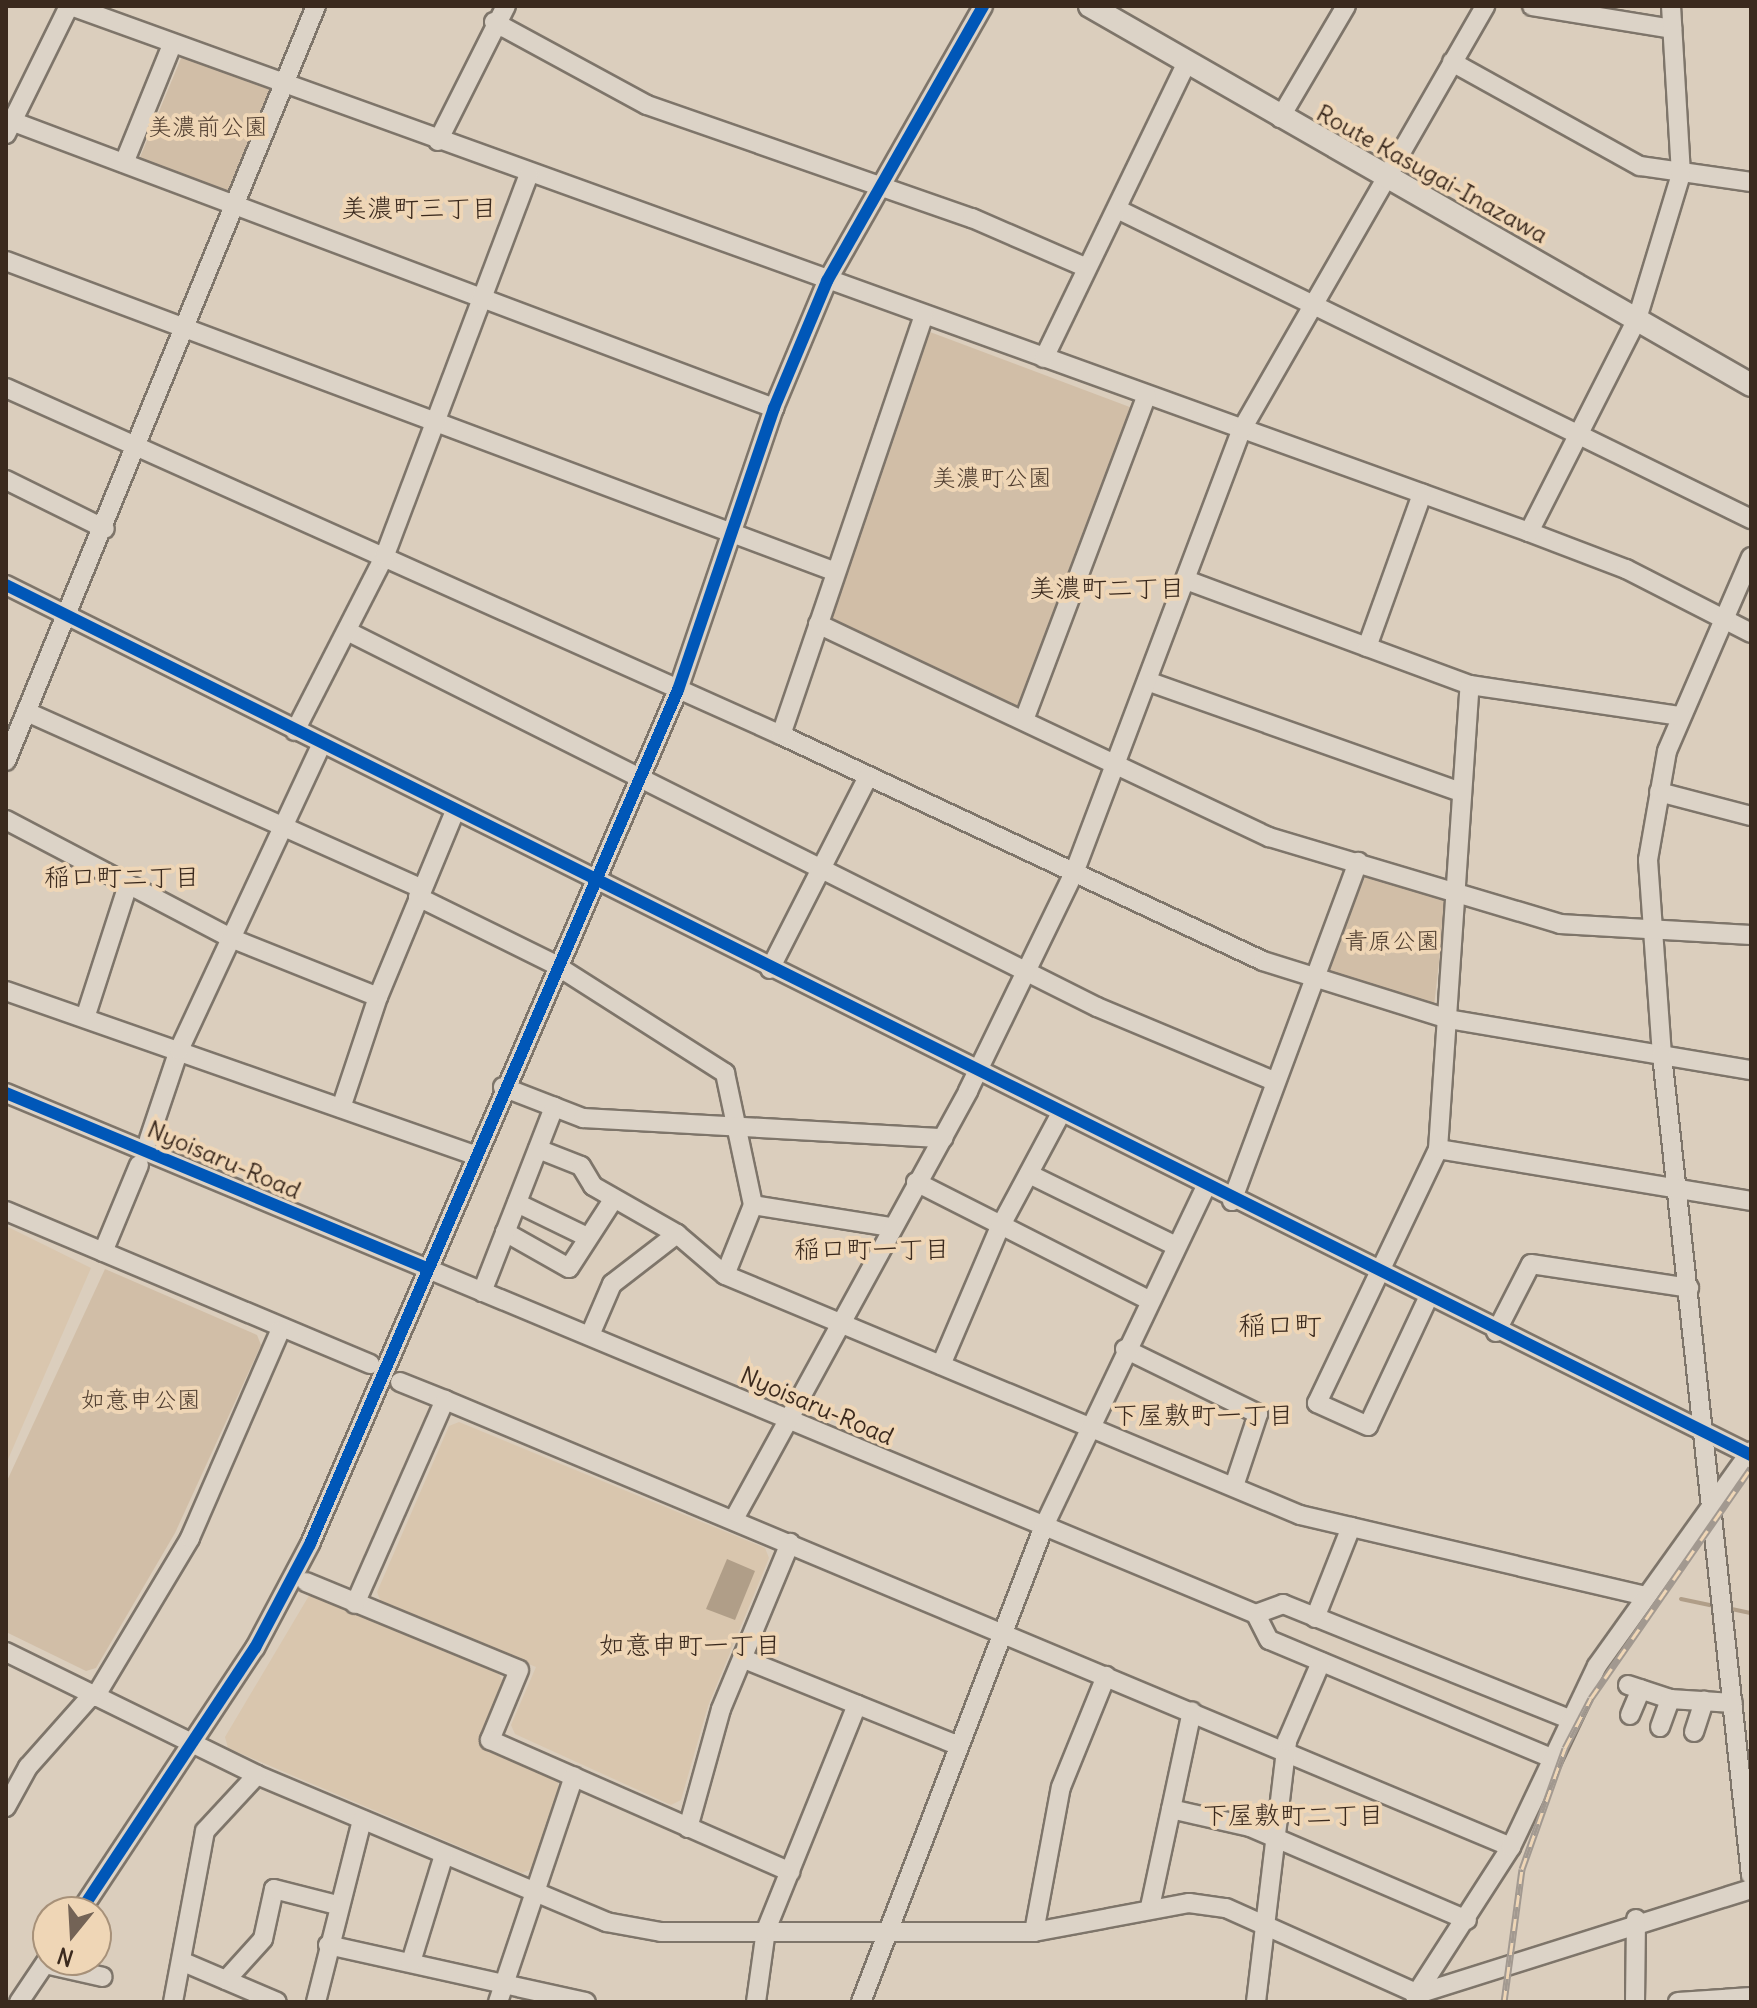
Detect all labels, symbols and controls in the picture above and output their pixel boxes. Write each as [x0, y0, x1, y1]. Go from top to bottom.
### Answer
street label: Route Kasugai-Inazawa [1311, 98, 1553, 250]
park label: 美濃前公園 [148, 113, 268, 141]
district label: 美濃町三丁目 [341, 192, 497, 224]
park label: 美濃町公園 [932, 464, 1052, 492]
district label: 美濃町二丁目 [1029, 572, 1185, 604]
district label: 稲口町二丁目 [44, 861, 200, 893]
park label: 青原公園 [1344, 927, 1440, 955]
street label: Nyoisaru-Road [143, 1115, 305, 1205]
district label: 稲口町一丁目 [794, 1233, 950, 1265]
district label: 稲口町 [1238, 1308, 1322, 1342]
street label: Nyoisaru-Road [736, 1361, 898, 1451]
park label: 如意申公園 [81, 1386, 201, 1414]
district label: 下屋敷町一丁目 [1112, 1399, 1294, 1431]
district label: 如意申町一丁目 [599, 1629, 781, 1661]
district label: 下屋敷町二丁目 [1202, 1799, 1384, 1831]
north arrow [32, 1896, 112, 1976]
text: N [54, 1941, 77, 1973]

